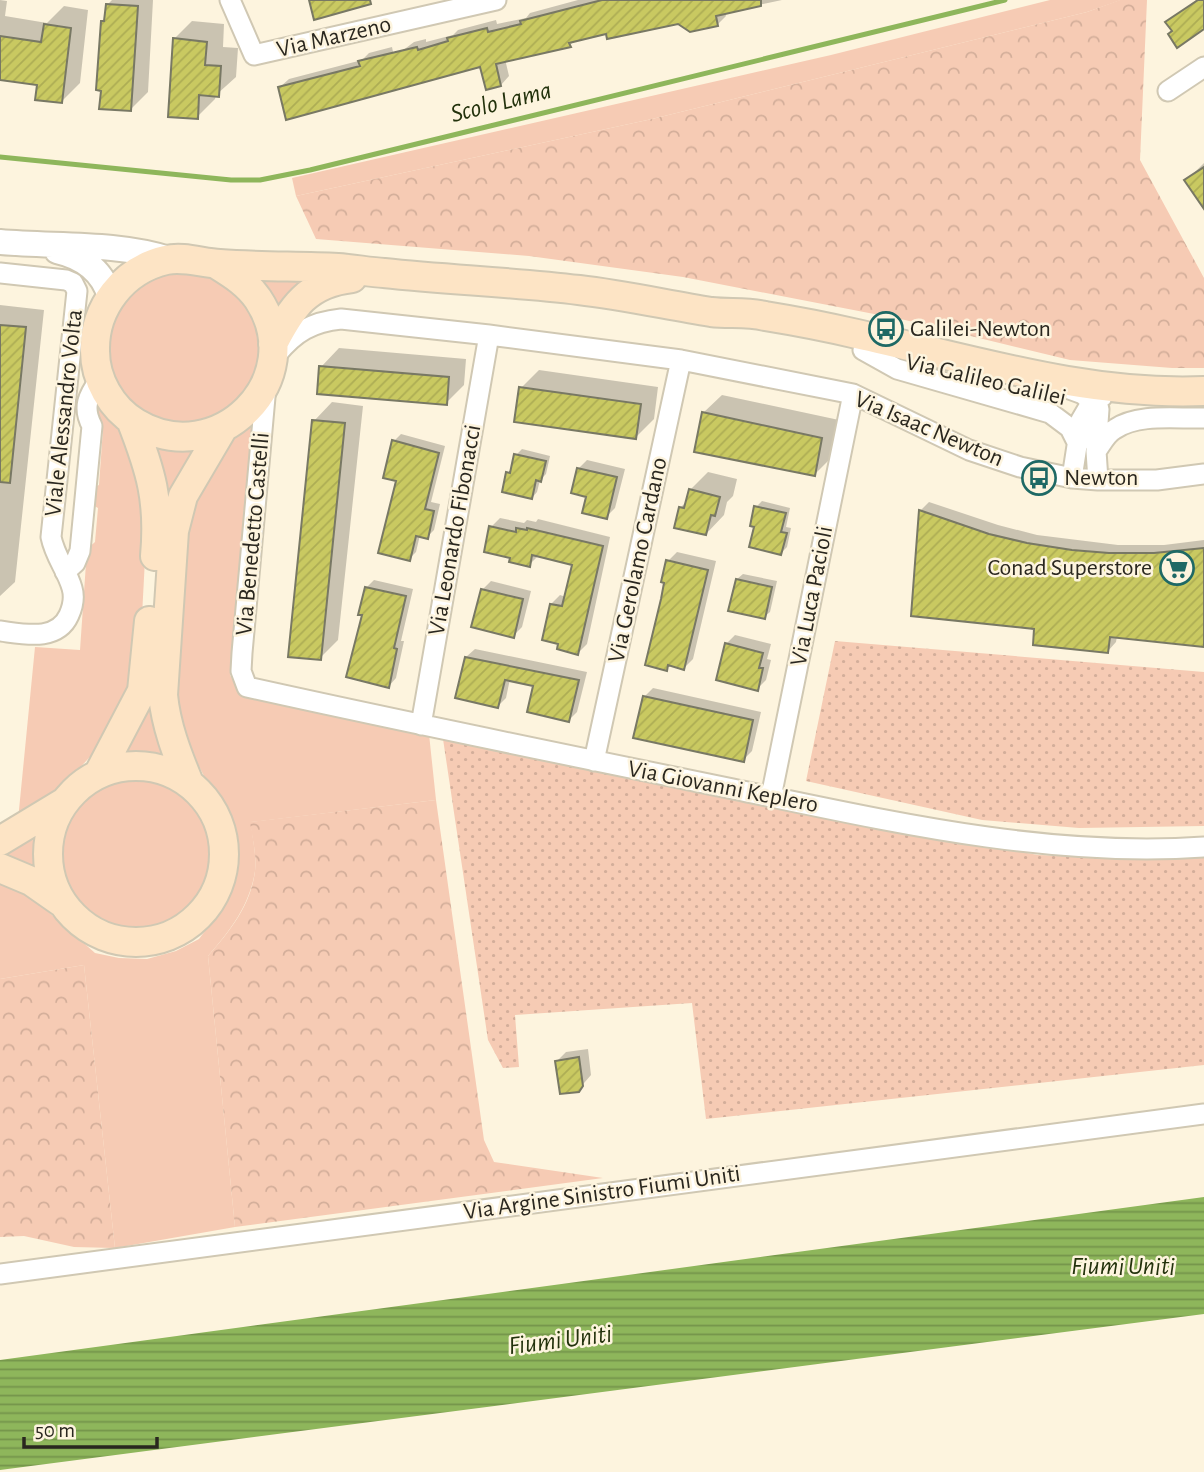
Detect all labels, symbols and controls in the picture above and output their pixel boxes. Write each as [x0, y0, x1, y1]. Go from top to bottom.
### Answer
street label: Via Marzeno [275, 12, 393, 62]
water label: Scolo Lama [448, 77, 554, 127]
street label: Viale Alessandro Volta [41, 308, 87, 518]
bus stop icon: Galilei-Newton [867, 310, 905, 348]
place label: Galilei-Newton [910, 317, 1051, 341]
street label: Via Galileo Galilei [903, 350, 1069, 410]
street label: Via Isaac Newton [851, 387, 1007, 471]
street label: Via Leonardo Fibonacci [425, 423, 485, 637]
street label: Via Benedetto Castelli [232, 431, 274, 637]
street label: Via Gerolamo Cardano [605, 455, 671, 665]
bus stop icon: Newton [1020, 459, 1058, 497]
place label: Newton [1064, 466, 1138, 490]
street label: Via Luca Pacioli [787, 524, 837, 668]
supermarket icon: Conad Superstore [1158, 549, 1196, 587]
place label: Conad Superstore [987, 556, 1152, 580]
street label: Via Giovanni Keplero [626, 757, 820, 817]
street label: Via Argine Sinistro Fiumi Uniti [462, 1162, 742, 1224]
water label: Fiumi Uniti [1071, 1253, 1175, 1279]
water label: Fiumi Uniti [507, 1321, 613, 1359]
scale bar [24, 1406, 158, 1450]
text: 50 m [35, 1420, 75, 1441]

